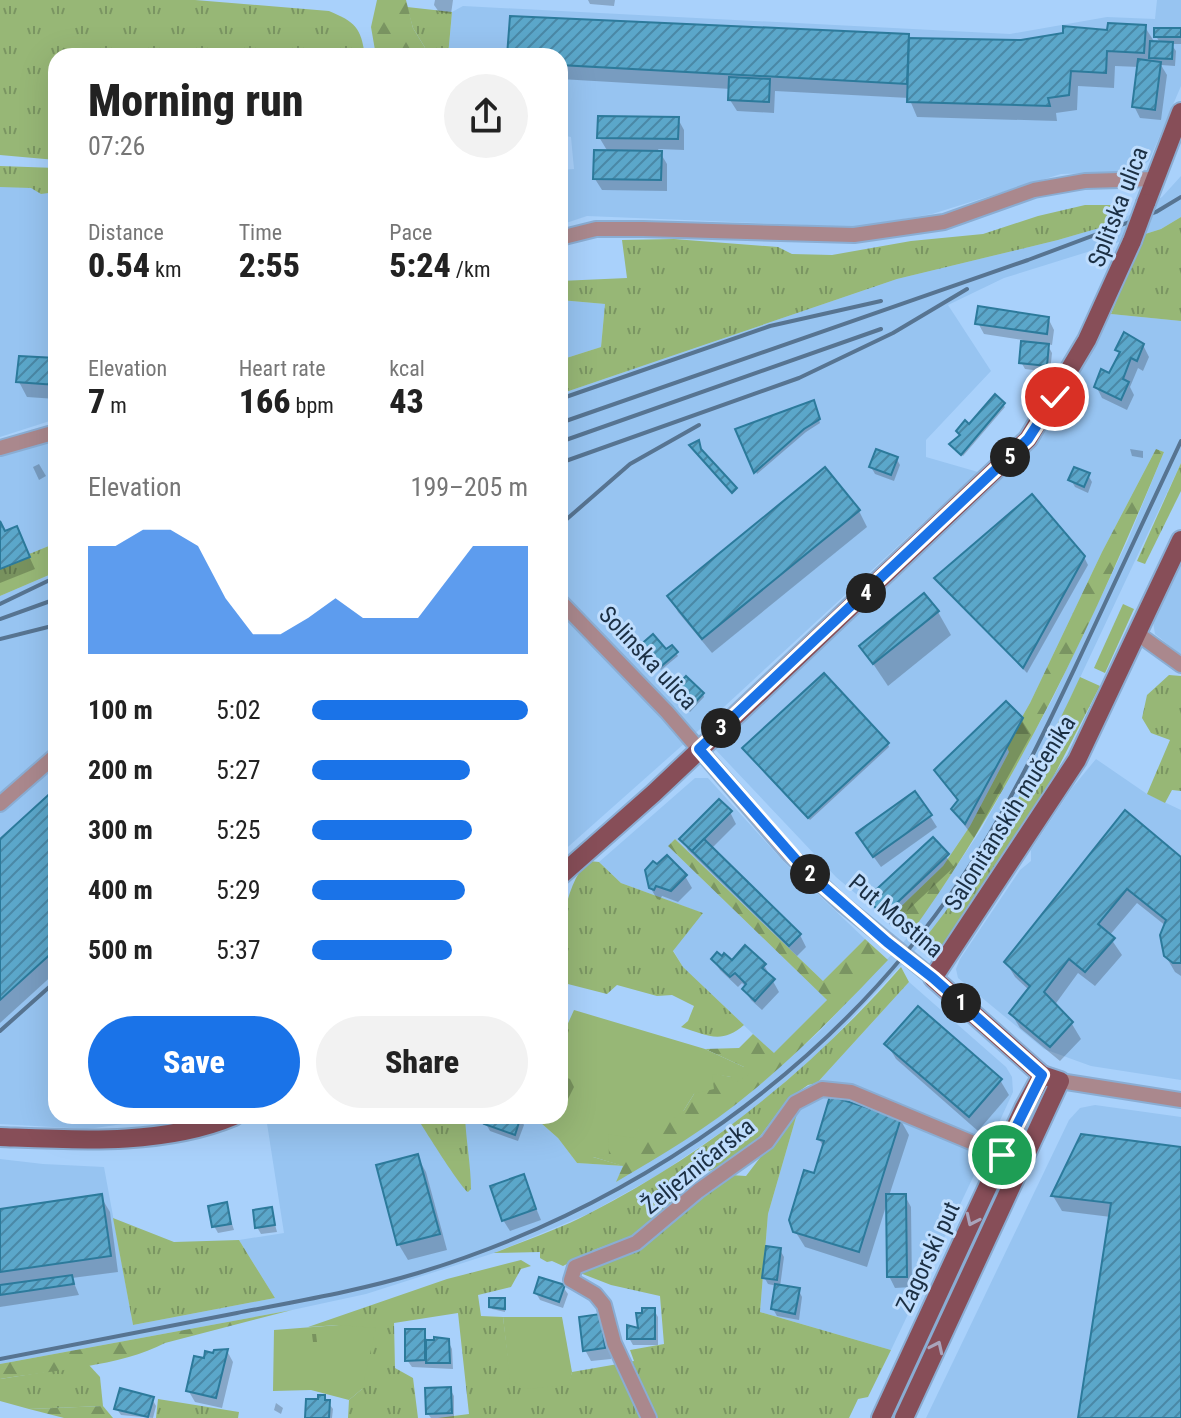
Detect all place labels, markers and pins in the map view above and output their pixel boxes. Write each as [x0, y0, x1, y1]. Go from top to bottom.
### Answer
pin [1021, 363, 1089, 431]
pin: 5 [990, 437, 1030, 477]
pin: 4 [846, 573, 886, 613]
pin: 3 [701, 708, 741, 748]
pin: 2 [790, 854, 830, 894]
pin: 1 [941, 983, 981, 1023]
pin [968, 1121, 1036, 1189]

